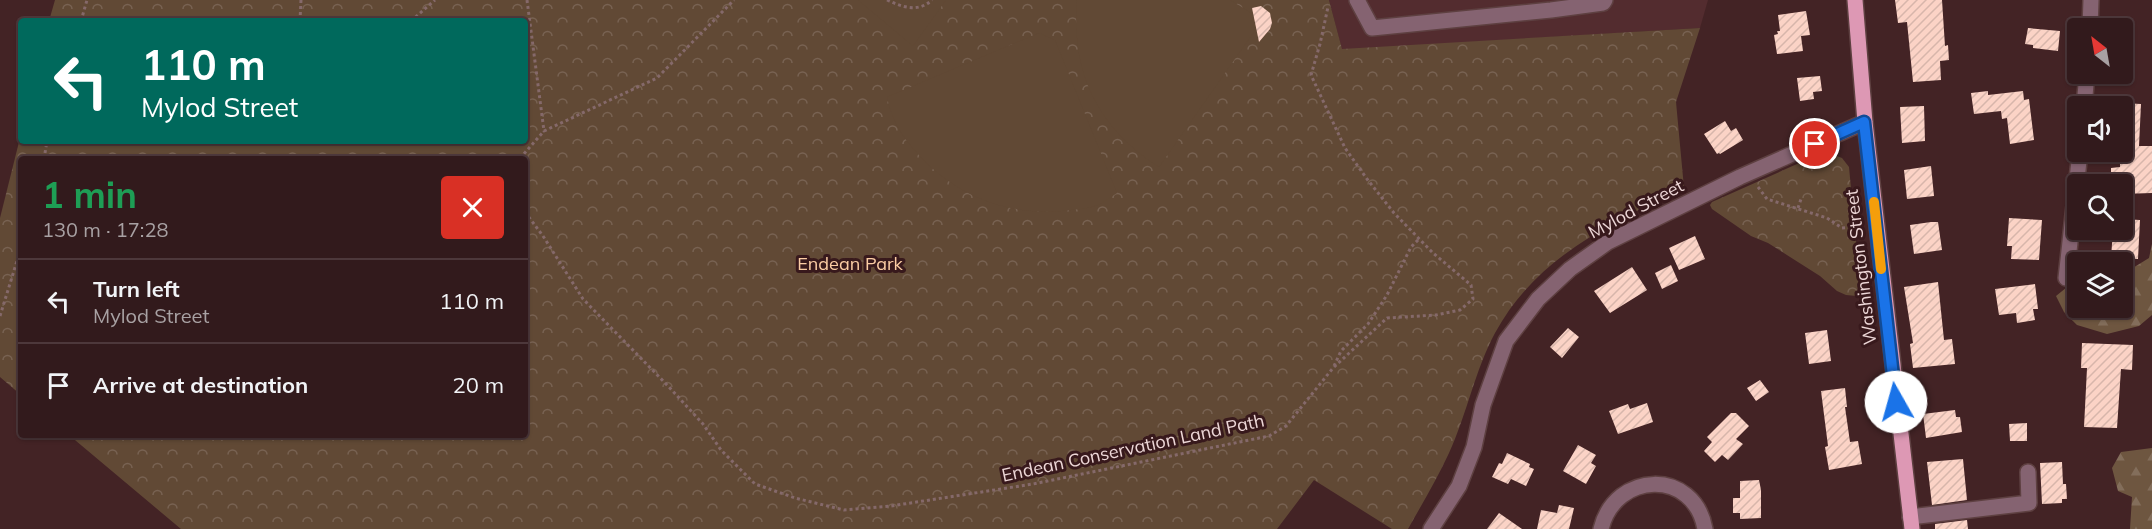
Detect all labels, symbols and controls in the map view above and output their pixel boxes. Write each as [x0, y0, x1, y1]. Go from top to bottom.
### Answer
north arrow [2067, 18, 2133, 84]
map controls [2067, 18, 2133, 318]
text: 110 m [141, 38, 266, 91]
icon: left [42, 42, 120, 120]
text: Mylod Street [141, 90, 298, 124]
button: sound [2067, 96, 2133, 162]
pin [1789, 118, 1840, 169]
icon: arrive [1798, 127, 1831, 160]
text: 1 min [42, 172, 137, 217]
street label: Mylod Street [1584, 174, 1687, 243]
button: search [2067, 174, 2133, 240]
button: close [441, 176, 504, 239]
street label: Washington Street [1840, 188, 1881, 346]
text: 130 m · 17:28 [42, 217, 168, 242]
park label: Endean Park [797, 252, 904, 275]
button: layers [2067, 252, 2133, 318]
text: Turn left [93, 275, 180, 303]
icon: left [42, 285, 75, 318]
text: 110 m [439, 287, 504, 315]
text: Mylod Street [93, 303, 210, 328]
icon: arrive [42, 369, 75, 402]
position arrow [1864, 370, 1928, 434]
text: Arrive at destination [93, 371, 308, 399]
text: 20 m [453, 371, 504, 399]
street label: Endean Conservation Land Path [999, 408, 1266, 487]

